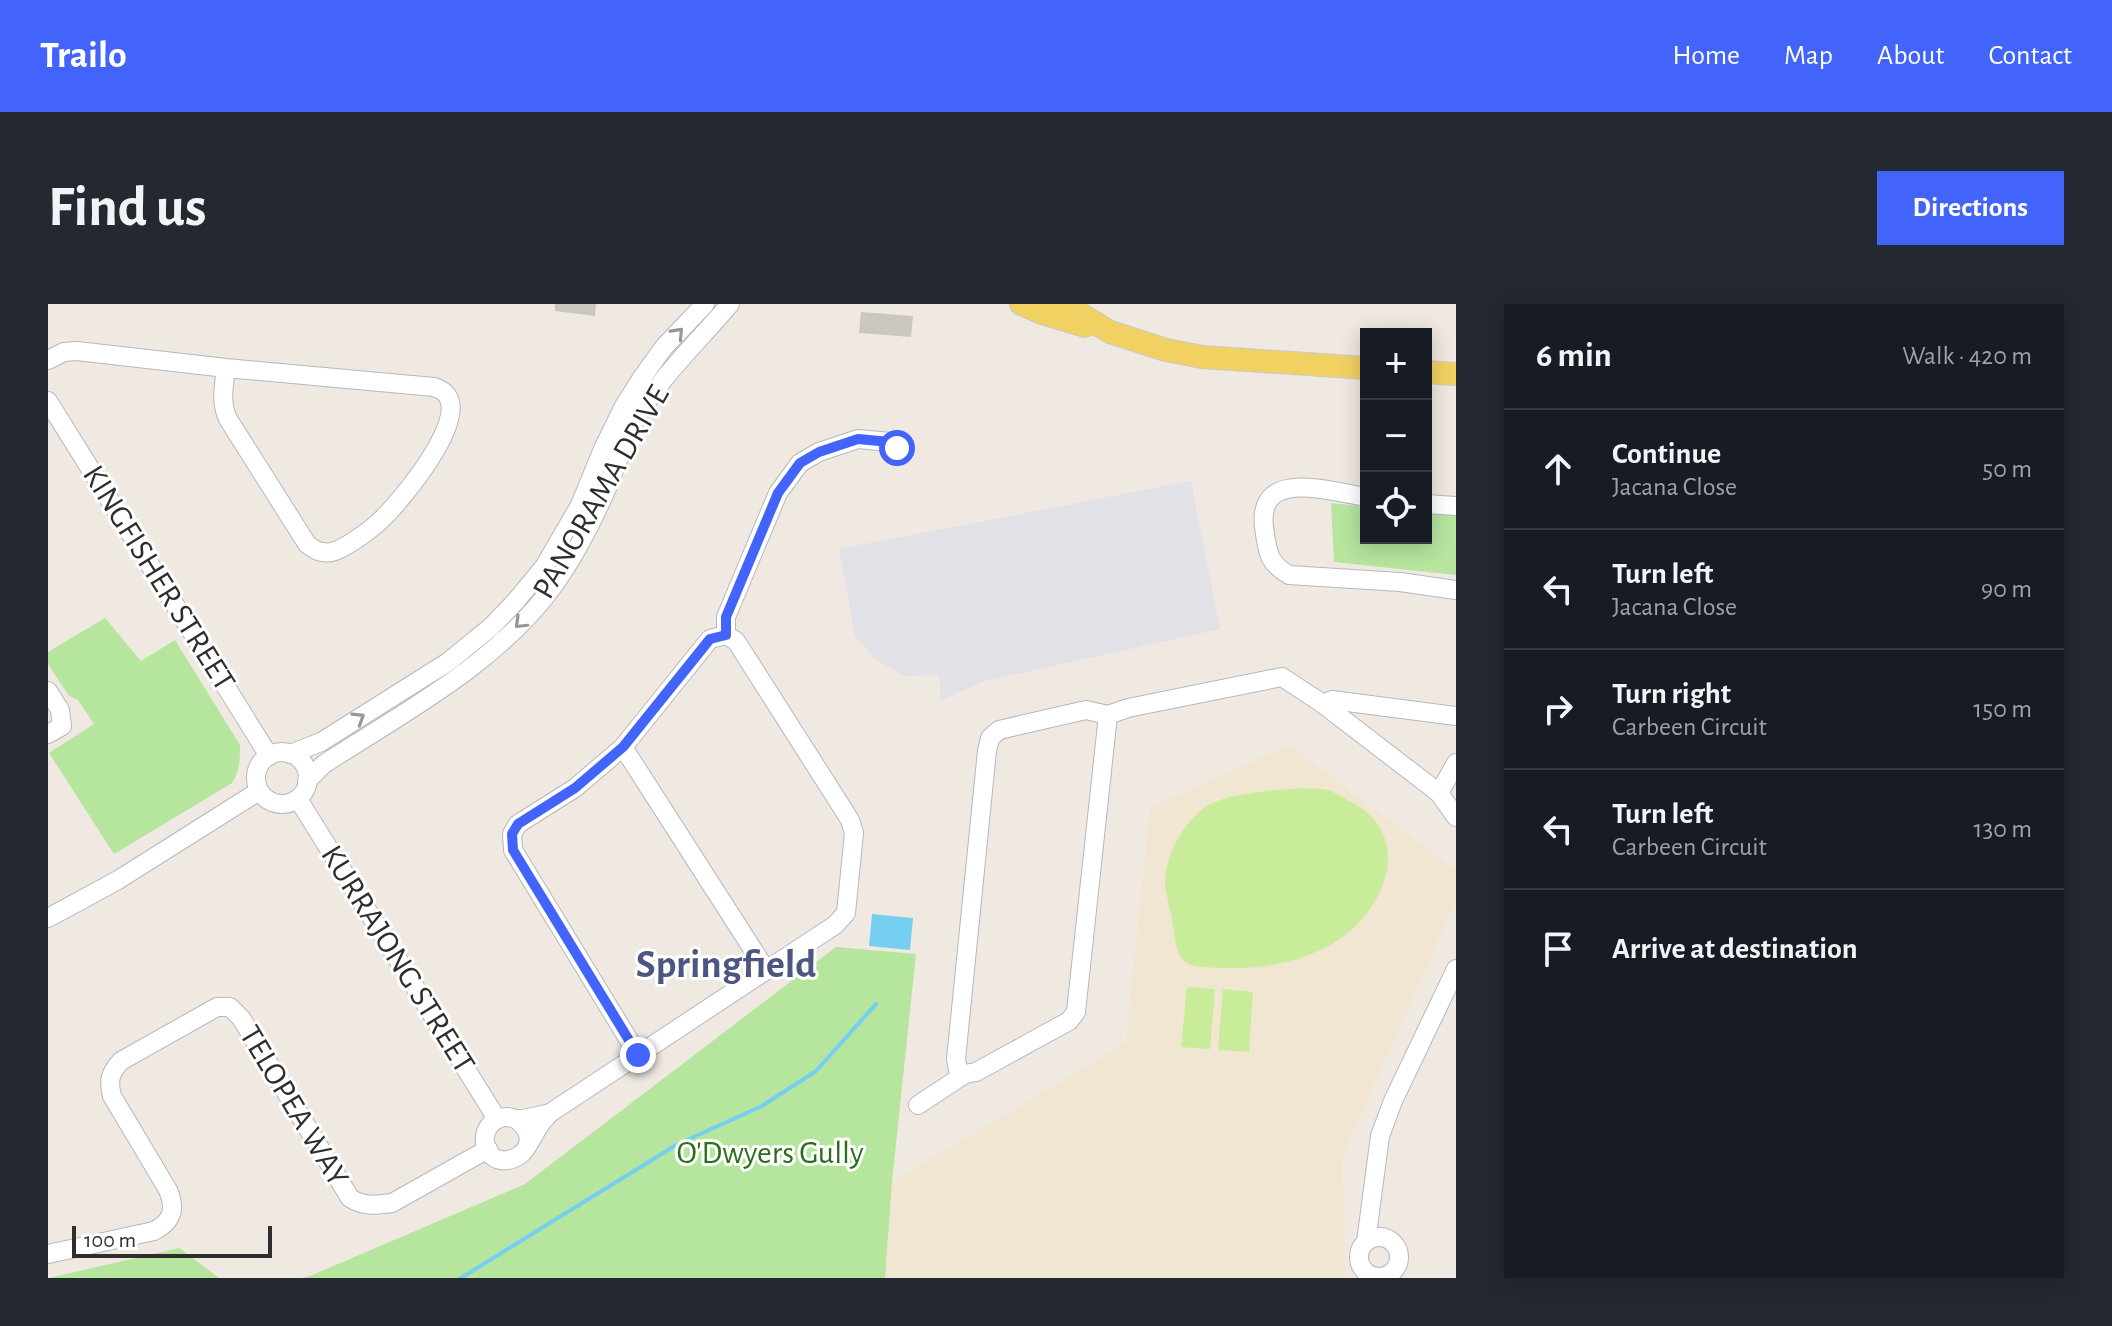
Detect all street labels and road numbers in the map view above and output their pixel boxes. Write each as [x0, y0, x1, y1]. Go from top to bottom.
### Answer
street label: PANORAMA DRIVE [527, 380, 675, 604]
street label: KINGFISHER STREET [77, 460, 241, 697]
street label: KURRAJONG STREET [315, 840, 481, 1079]
street label: TELOPEA WAY [234, 1020, 354, 1192]

